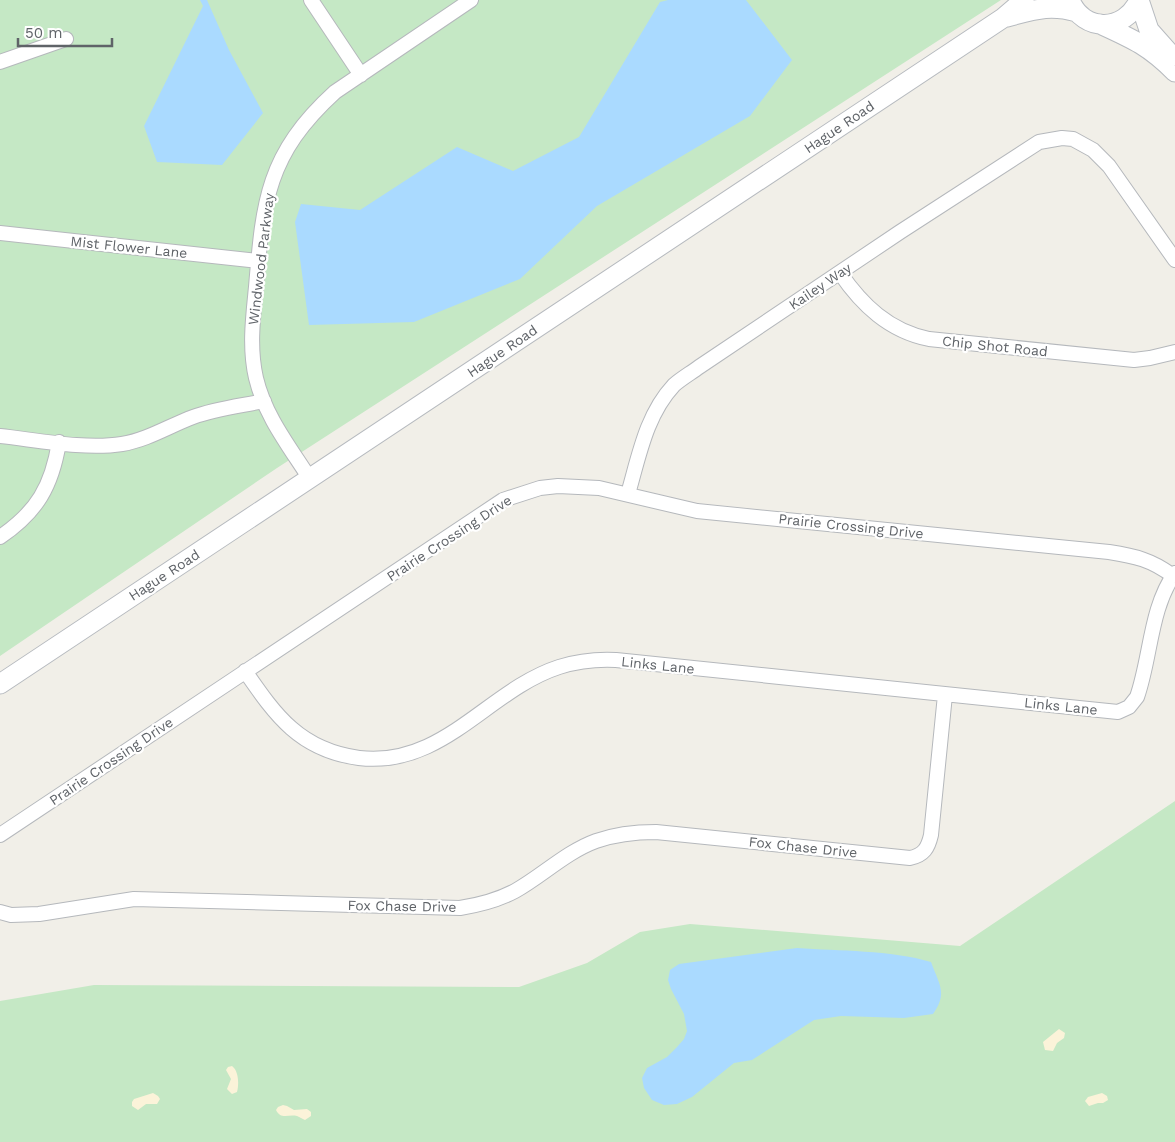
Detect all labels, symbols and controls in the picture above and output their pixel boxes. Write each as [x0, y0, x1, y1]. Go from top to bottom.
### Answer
scale bar [18, 15, 111, 47]
text: 50 m [25, 24, 62, 42]
street label: Hague Road [801, 98, 877, 156]
street label: Windwood Parkway [245, 191, 277, 326]
street label: Mist Flower Lane [70, 233, 188, 261]
street label: Kailey Way [786, 259, 855, 313]
street label: Hague Road [464, 322, 540, 380]
street label: Chip Shot Road [941, 332, 1049, 360]
street label: Prairie Crossing Drive [384, 492, 514, 584]
street label: Prairie Crossing Drive [778, 510, 924, 542]
street label: Hague Road [126, 546, 202, 604]
street label: Links Lane [620, 653, 696, 677]
street label: Links Lane [1023, 694, 1099, 718]
street label: Prairie Crossing Drive [46, 714, 176, 808]
street label: Fox Chase Drive [748, 833, 858, 861]
street label: Fox Chase Drive [347, 897, 457, 915]

